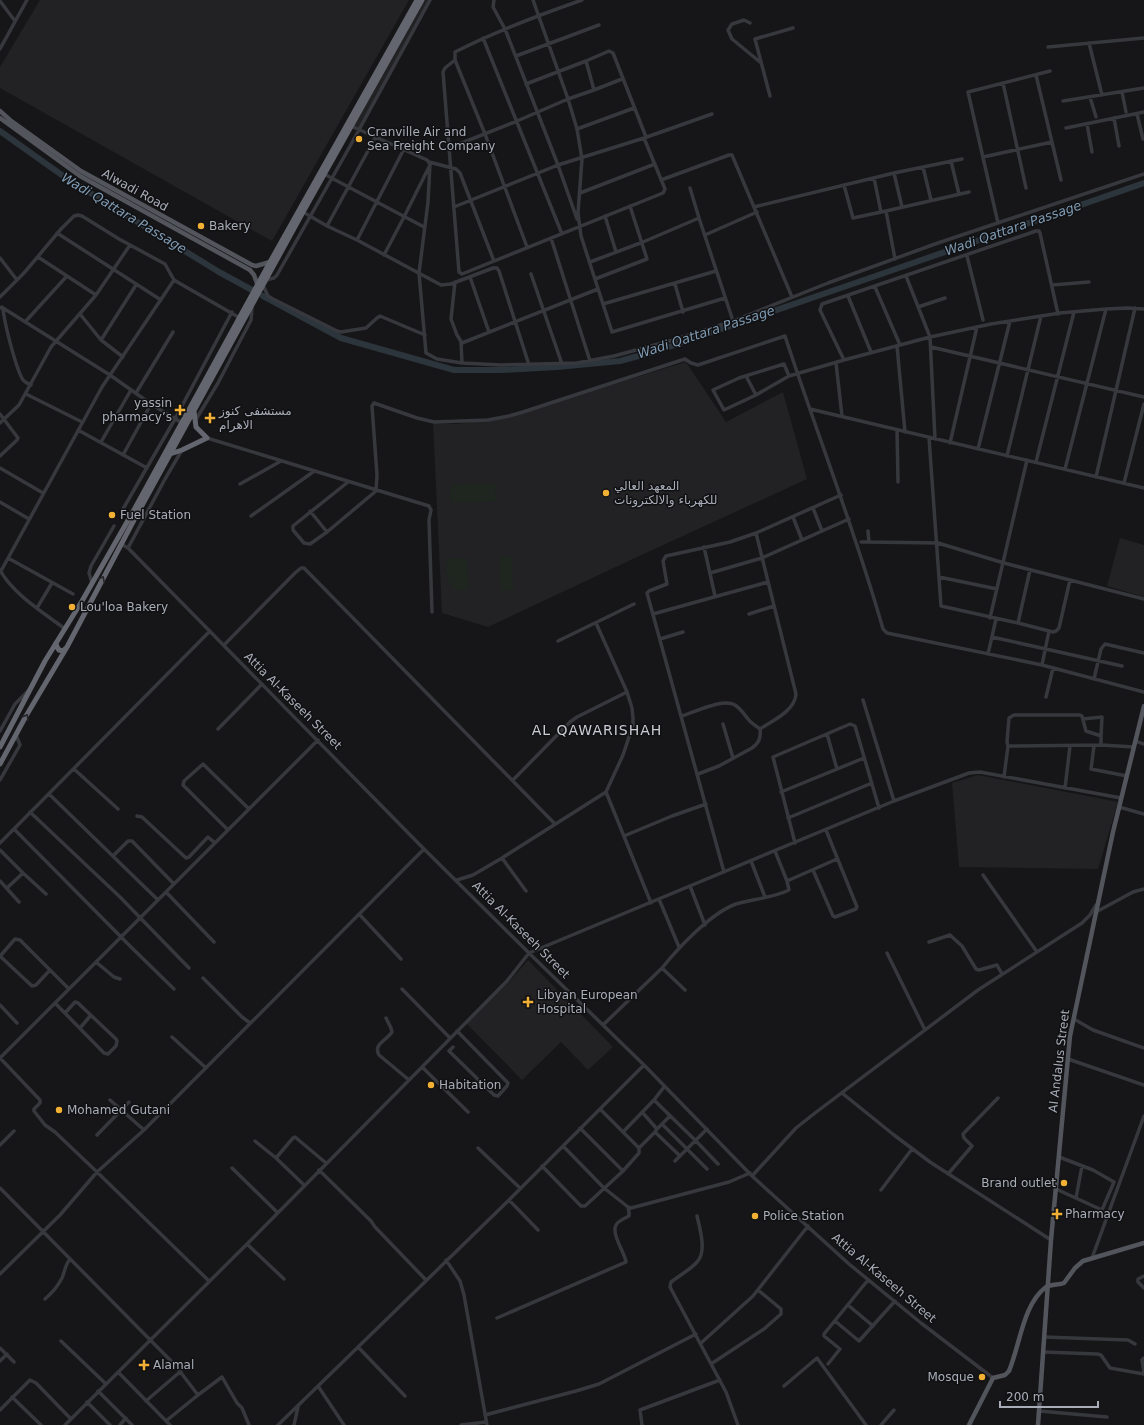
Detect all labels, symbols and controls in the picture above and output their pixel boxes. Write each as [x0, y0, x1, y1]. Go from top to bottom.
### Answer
place label: Cranville Air and Sea Freight Company [367, 125, 495, 153]
marker: Cranville Air and Sea Freight Company [354, 134, 364, 144]
street label: Alwadi Road [99, 166, 171, 214]
water label: Wadi Qattara Passage [59, 170, 189, 256]
water label: Wadi Qattara Passage [943, 198, 1083, 258]
place label: Bakery [209, 219, 251, 233]
marker: Bakery [196, 221, 206, 231]
water label: Wadi Qattara Passage [635, 303, 777, 361]
place label: yassin pharmacy’s [102, 396, 172, 424]
place label: مستشفى كنوز الاهرام [218, 404, 292, 433]
marker: yassin pharmacy’s [175, 405, 185, 415]
marker: مستشفى كنوز الاهرام [204, 412, 216, 424]
place label: المعهد العالي للكهرباء والالكترونات [614, 479, 717, 508]
marker: المعهد العالي للكهرباء والالكترونات [601, 488, 611, 498]
place label: Fuel Station [120, 508, 191, 522]
marker: Fuel Station [107, 510, 117, 520]
one-way arrow [97, 576, 105, 583]
place label: Lou'loa Bakery [80, 600, 168, 614]
marker: Lou'loa Bakery [67, 602, 77, 612]
street label: Attia Al-Kaseeh Street [241, 649, 345, 753]
one-way arrow [21, 714, 28, 721]
district label: AL QAWARISHAH [532, 722, 662, 738]
street label: Attia Al-Kaseeh Street [469, 878, 573, 982]
place label: Libyan European Hospital [537, 988, 638, 1016]
marker: Libyan European Hospital [522, 996, 534, 1008]
street label: Al Andalus Street [1046, 1008, 1072, 1113]
place label: Habitation [439, 1078, 501, 1092]
marker: Habitation [426, 1080, 436, 1090]
place label: Mohamed Gutani [67, 1103, 170, 1117]
marker: Mohamed Gutani [54, 1105, 64, 1115]
place label: Brand outlet [981, 1176, 1056, 1190]
marker: Brand outlet [1059, 1178, 1069, 1188]
place label: Pharmacy [1065, 1207, 1125, 1221]
place label: Police Station [763, 1209, 844, 1223]
marker: Pharmacy [1052, 1209, 1062, 1219]
marker: Police Station [750, 1211, 760, 1221]
street label: Attia Al-Kaseeh Street [829, 1230, 939, 1326]
place label: Alamal [153, 1358, 194, 1372]
marker: Alamal [138, 1359, 150, 1371]
place label: Mosque [927, 1370, 974, 1384]
marker: Mosque [977, 1372, 987, 1382]
scale bar [1000, 1383, 1098, 1409]
text: 200 m [1006, 1390, 1044, 1404]

